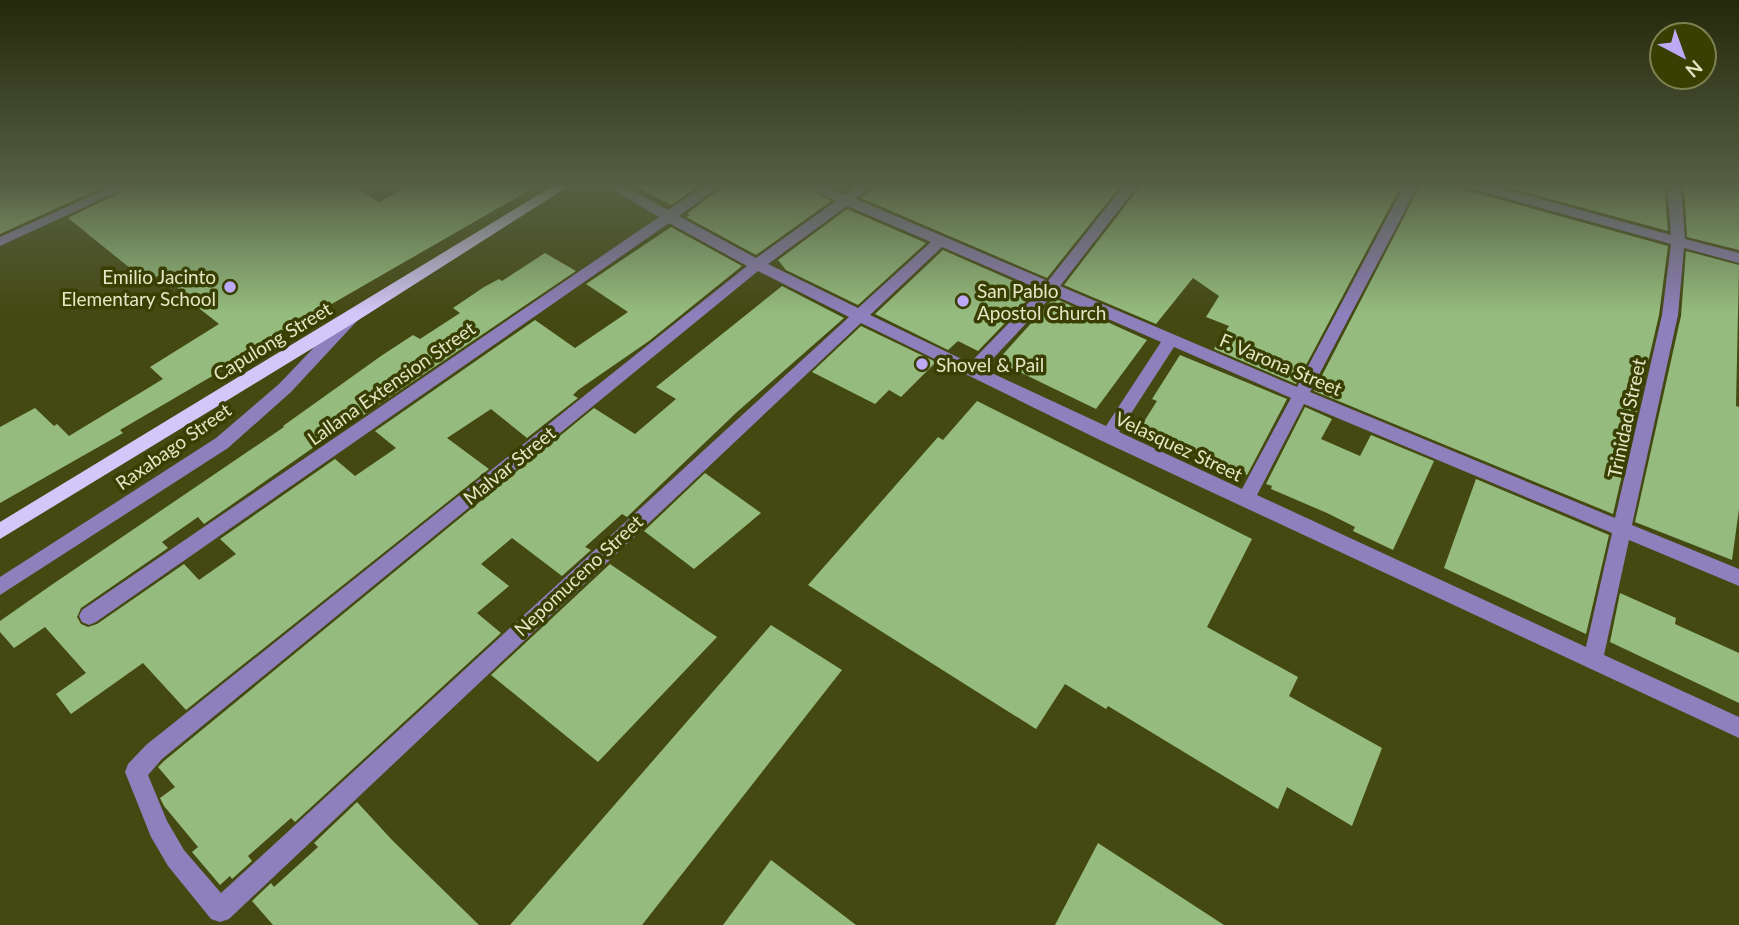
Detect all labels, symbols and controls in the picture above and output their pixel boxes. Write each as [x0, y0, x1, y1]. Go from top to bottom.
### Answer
north arrow [1648, 21, 1718, 91]
text: N [1681, 56, 1708, 83]
place label: Emilio Jacinto Elementary School [61, 265, 216, 310]
marker: Emilio Jacinto Elementary School [222, 279, 238, 295]
place label: San Pablo Apostol Church [977, 279, 1106, 324]
marker: San Pablo Apostol Church [955, 293, 971, 309]
street label: Capulong Street [209, 297, 336, 385]
street label: Lallana Extension Street [303, 316, 479, 450]
street label: F. Varona Street [1216, 328, 1346, 400]
place label: Shovel & Pail [936, 353, 1044, 376]
marker: Shovel & Pail [914, 356, 930, 372]
street label: Trinidad Street [1602, 356, 1650, 480]
street label: Raxabago Street [111, 398, 235, 494]
street label: Velasquez Street [1111, 406, 1247, 486]
street label: Malvar Street [458, 421, 560, 509]
street label: Nepomuceno Street [509, 509, 647, 640]

